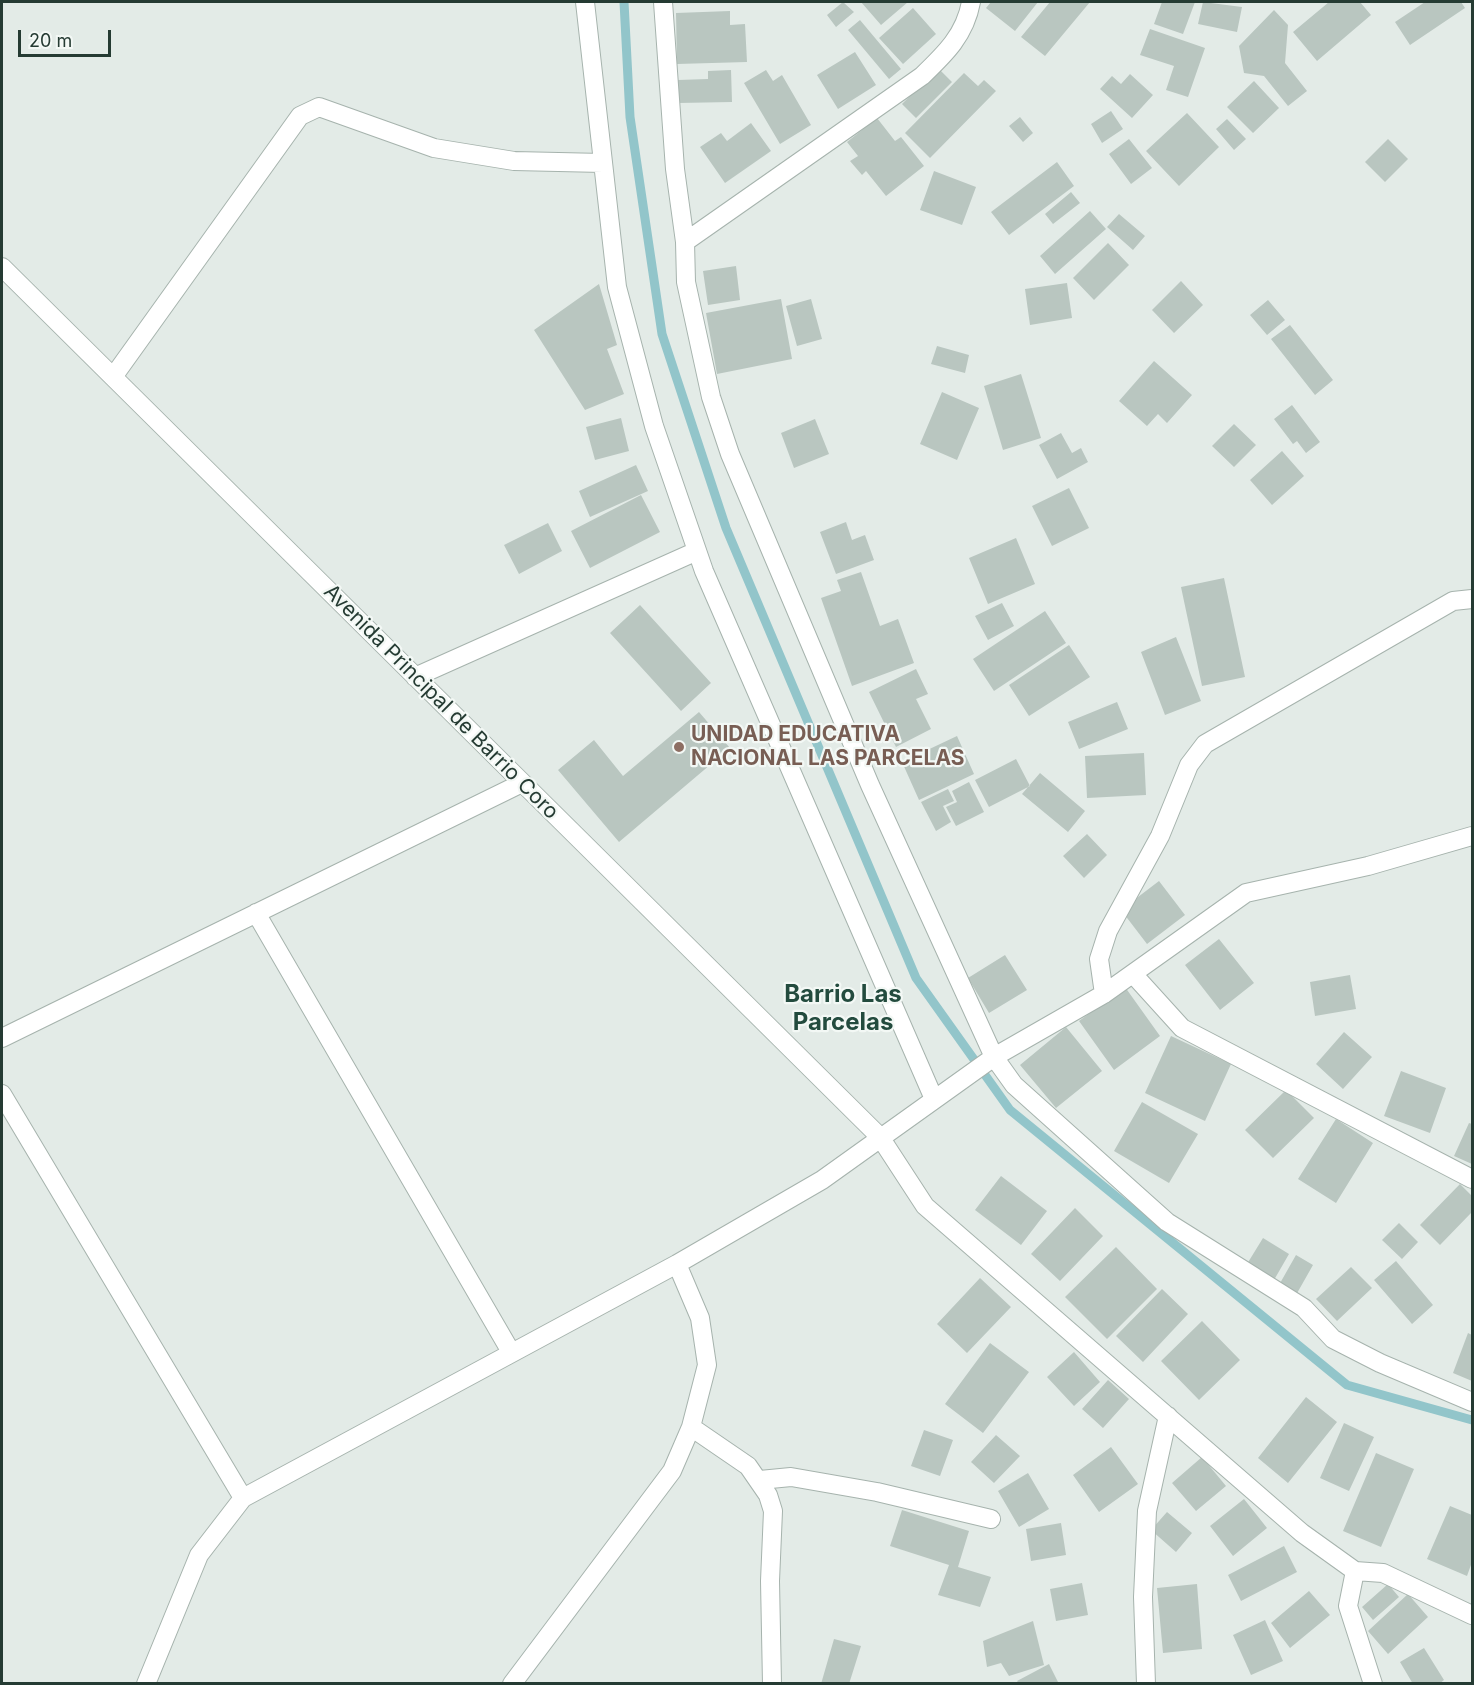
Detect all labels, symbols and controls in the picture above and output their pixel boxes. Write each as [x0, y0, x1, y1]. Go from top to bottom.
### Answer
scale bar [21, 18, 114, 56]
text: 20 m [29, 30, 72, 51]
street label: Avenida Principal de Barrio Coro [318, 579, 564, 825]
place label: UNIDAD EDUCATIVA NACIONAL LAS PARCELAS [691, 722, 965, 772]
marker: UNIDAD EDUCATIVA NACIONAL LAS PARCELAS [672, 740, 686, 754]
district label: Barrio Las Parcelas [784, 981, 902, 1037]

